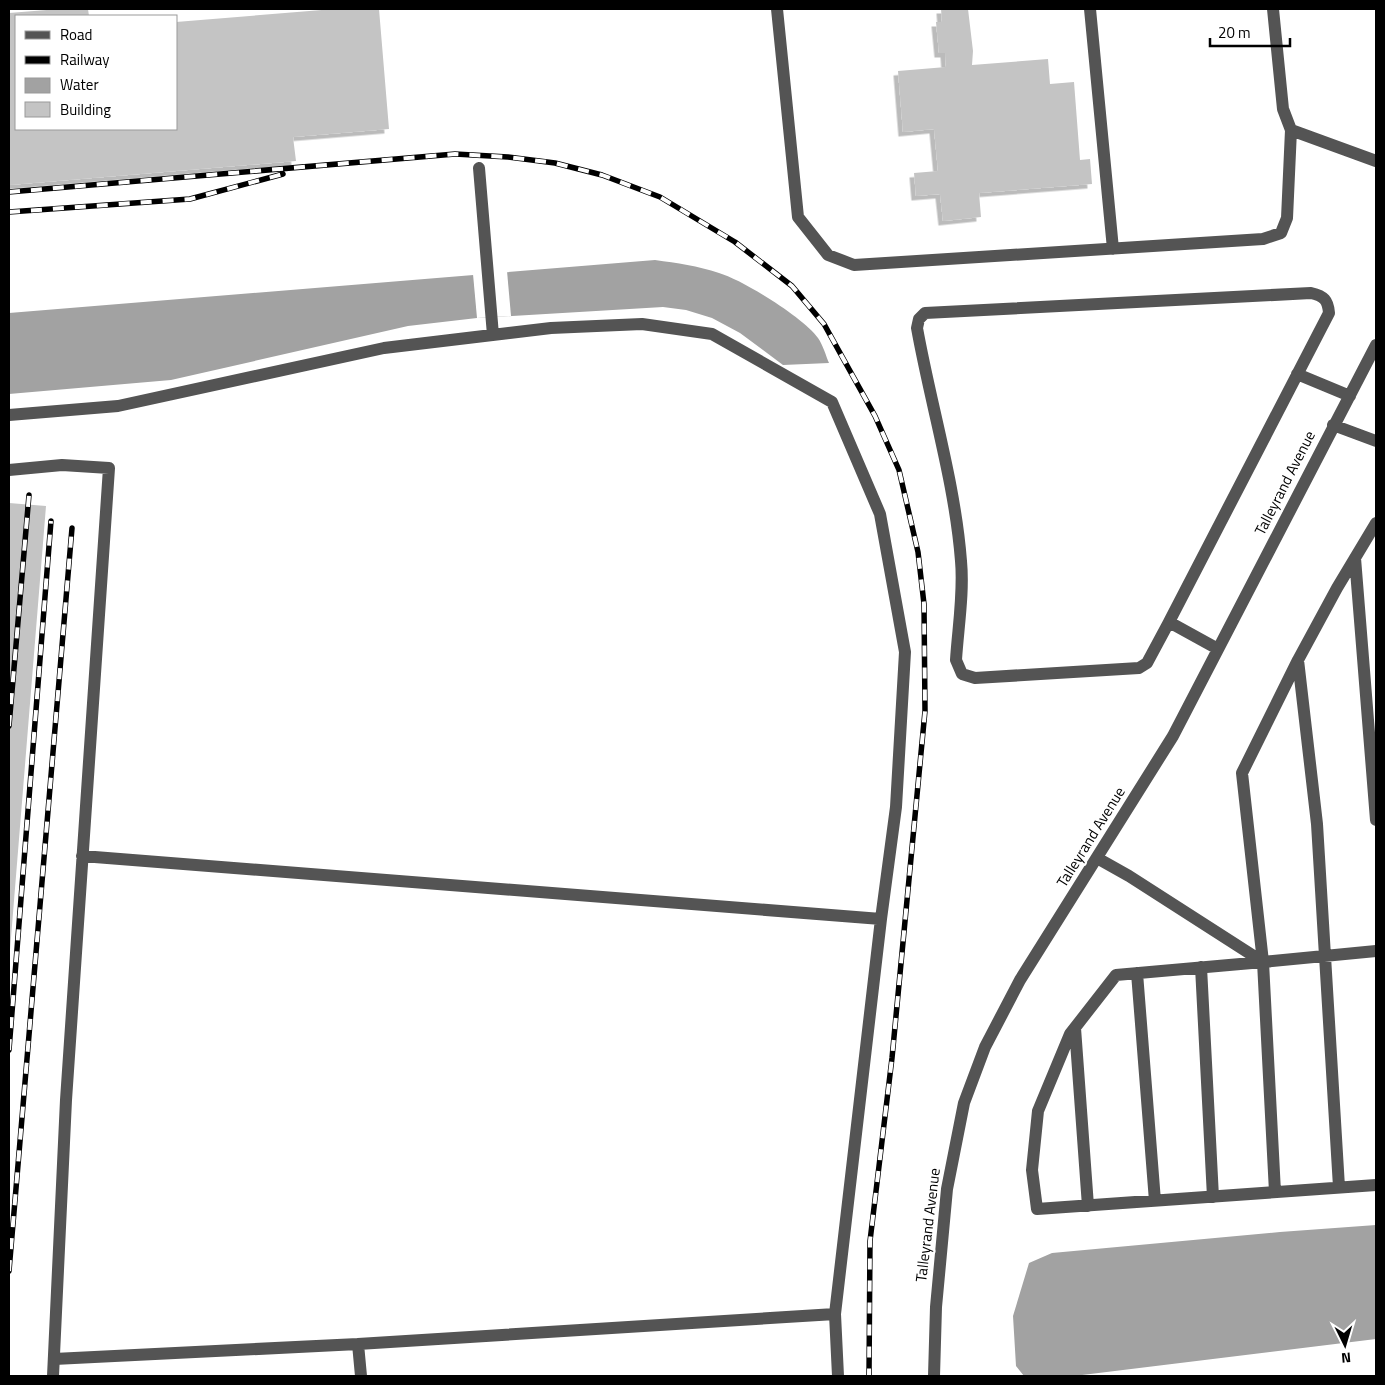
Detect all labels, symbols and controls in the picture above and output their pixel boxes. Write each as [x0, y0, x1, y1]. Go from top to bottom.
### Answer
legend [15, 15, 178, 130]
scale bar [1210, 15, 1290, 47]
text: 20 m [1218, 21, 1251, 44]
text: Road [60, 23, 92, 46]
text: Railway [60, 48, 110, 71]
text: Water [60, 73, 99, 96]
text: Building [60, 98, 111, 121]
street label: Talleyrand Avenue [1248, 426, 1321, 539]
street label: Talleyrand Avenue [1050, 782, 1131, 891]
street label: Talleyrand Avenue [909, 1167, 946, 1283]
north arrow [1320, 1320, 1370, 1370]
text: N [1340, 1348, 1352, 1369]

